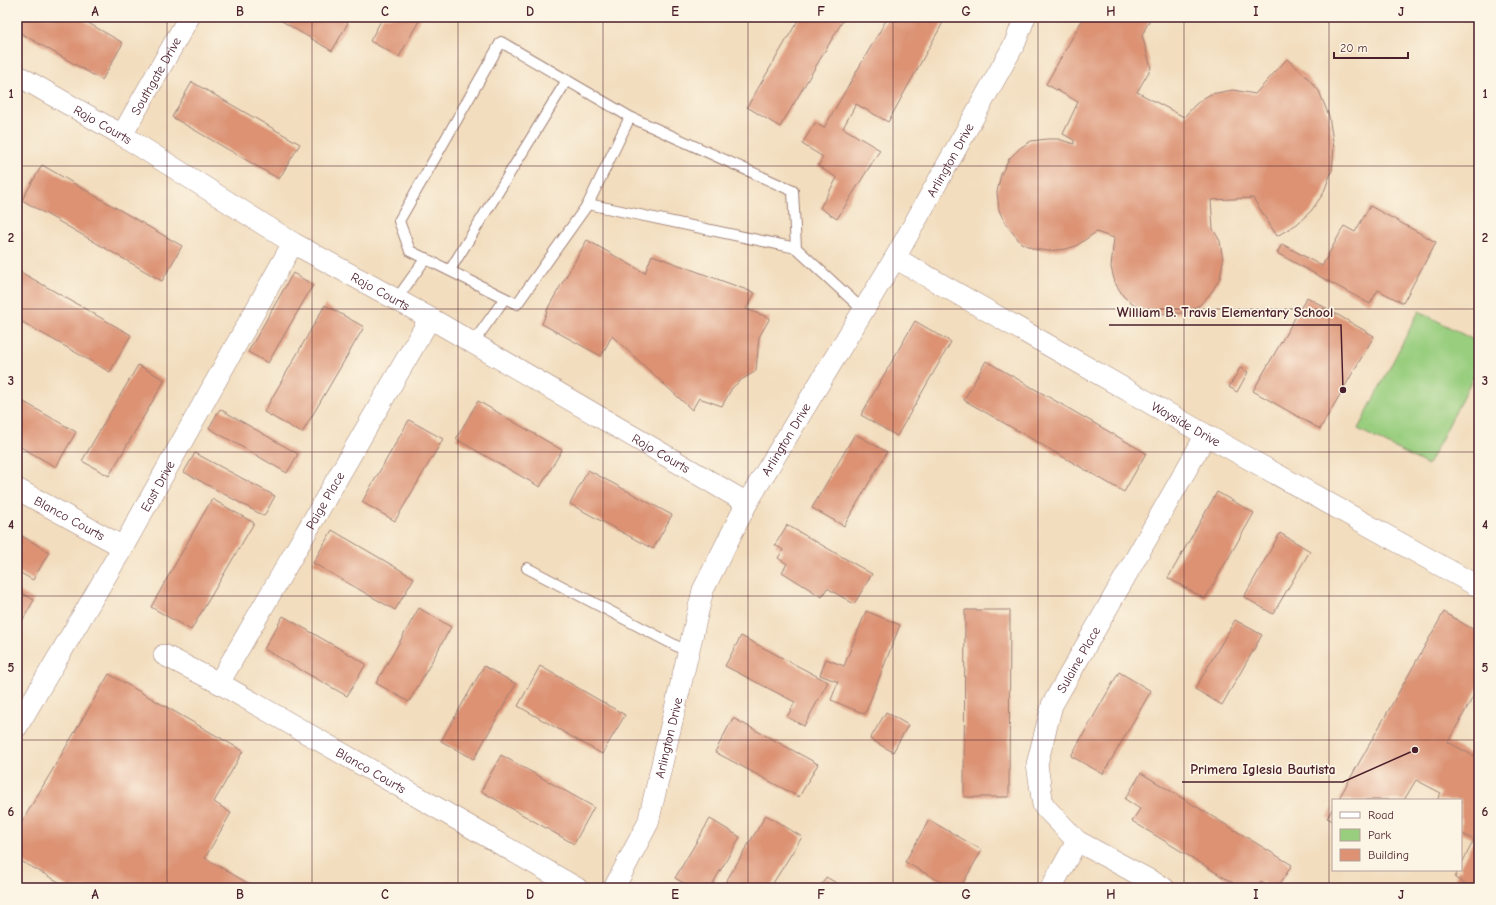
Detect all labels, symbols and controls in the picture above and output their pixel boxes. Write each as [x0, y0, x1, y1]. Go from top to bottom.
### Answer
text: A [91, 4, 99, 19]
text: B [236, 4, 244, 19]
text: C [381, 4, 389, 19]
text: D [526, 4, 534, 19]
text: E [671, 4, 679, 19]
text: F [817, 4, 825, 19]
text: G [961, 4, 971, 19]
text: H [1106, 4, 1116, 19]
text: I [1253, 4, 1259, 19]
text: J [1398, 4, 1404, 19]
street label: Southgate Drive [128, 34, 184, 118]
scale bar [1334, 34, 1408, 60]
text: 20 m [1340, 41, 1368, 55]
text: 1 [8, 86, 14, 101]
text: 1 [1482, 86, 1488, 101]
street label: Rojo Courts [71, 102, 135, 147]
street label: Arlington Drive [923, 120, 977, 199]
text: 2 [8, 230, 14, 245]
text: 2 [1482, 230, 1488, 245]
street label: Rojo Courts [349, 269, 412, 313]
callout: William B. Travis Elementary School [1109, 299, 1341, 325]
text: William B. Travis Elementary School [1117, 304, 1333, 321]
text: 3 [8, 373, 14, 388]
text: 3 [1482, 373, 1488, 388]
street label: Wayside Drive [1149, 398, 1224, 449]
street label: Arlington Drive [758, 399, 814, 478]
street label: Rojo Courts [629, 430, 693, 476]
street label: East Drive [137, 457, 178, 514]
street label: Paige Place [302, 469, 347, 532]
street label: Blanco Courts [32, 492, 108, 543]
text: 4 [8, 517, 14, 532]
text: 4 [1482, 517, 1488, 532]
street label: Sulaine Place [1053, 623, 1103, 695]
text: 5 [8, 660, 15, 675]
text: 5 [1482, 660, 1489, 675]
street label: Arlington Drive [651, 695, 685, 780]
street label: Blanco Courts [333, 744, 409, 796]
callout: Primera Iglesia Bautista [1182, 756, 1343, 782]
text: Primera Iglesia Bautista [1190, 761, 1336, 778]
legend [1332, 799, 1462, 871]
text: 6 [8, 804, 15, 819]
text: 6 [1482, 804, 1489, 819]
text: Road [1368, 808, 1394, 822]
text: Park [1368, 828, 1391, 842]
text: Building [1368, 848, 1409, 862]
text: A [91, 887, 99, 902]
text: B [236, 887, 244, 902]
text: C [381, 887, 389, 902]
text: D [526, 887, 534, 902]
text: E [671, 887, 679, 902]
text: F [817, 887, 825, 902]
text: G [961, 887, 971, 902]
text: H [1106, 887, 1116, 902]
text: I [1253, 887, 1259, 902]
text: J [1398, 887, 1404, 902]

